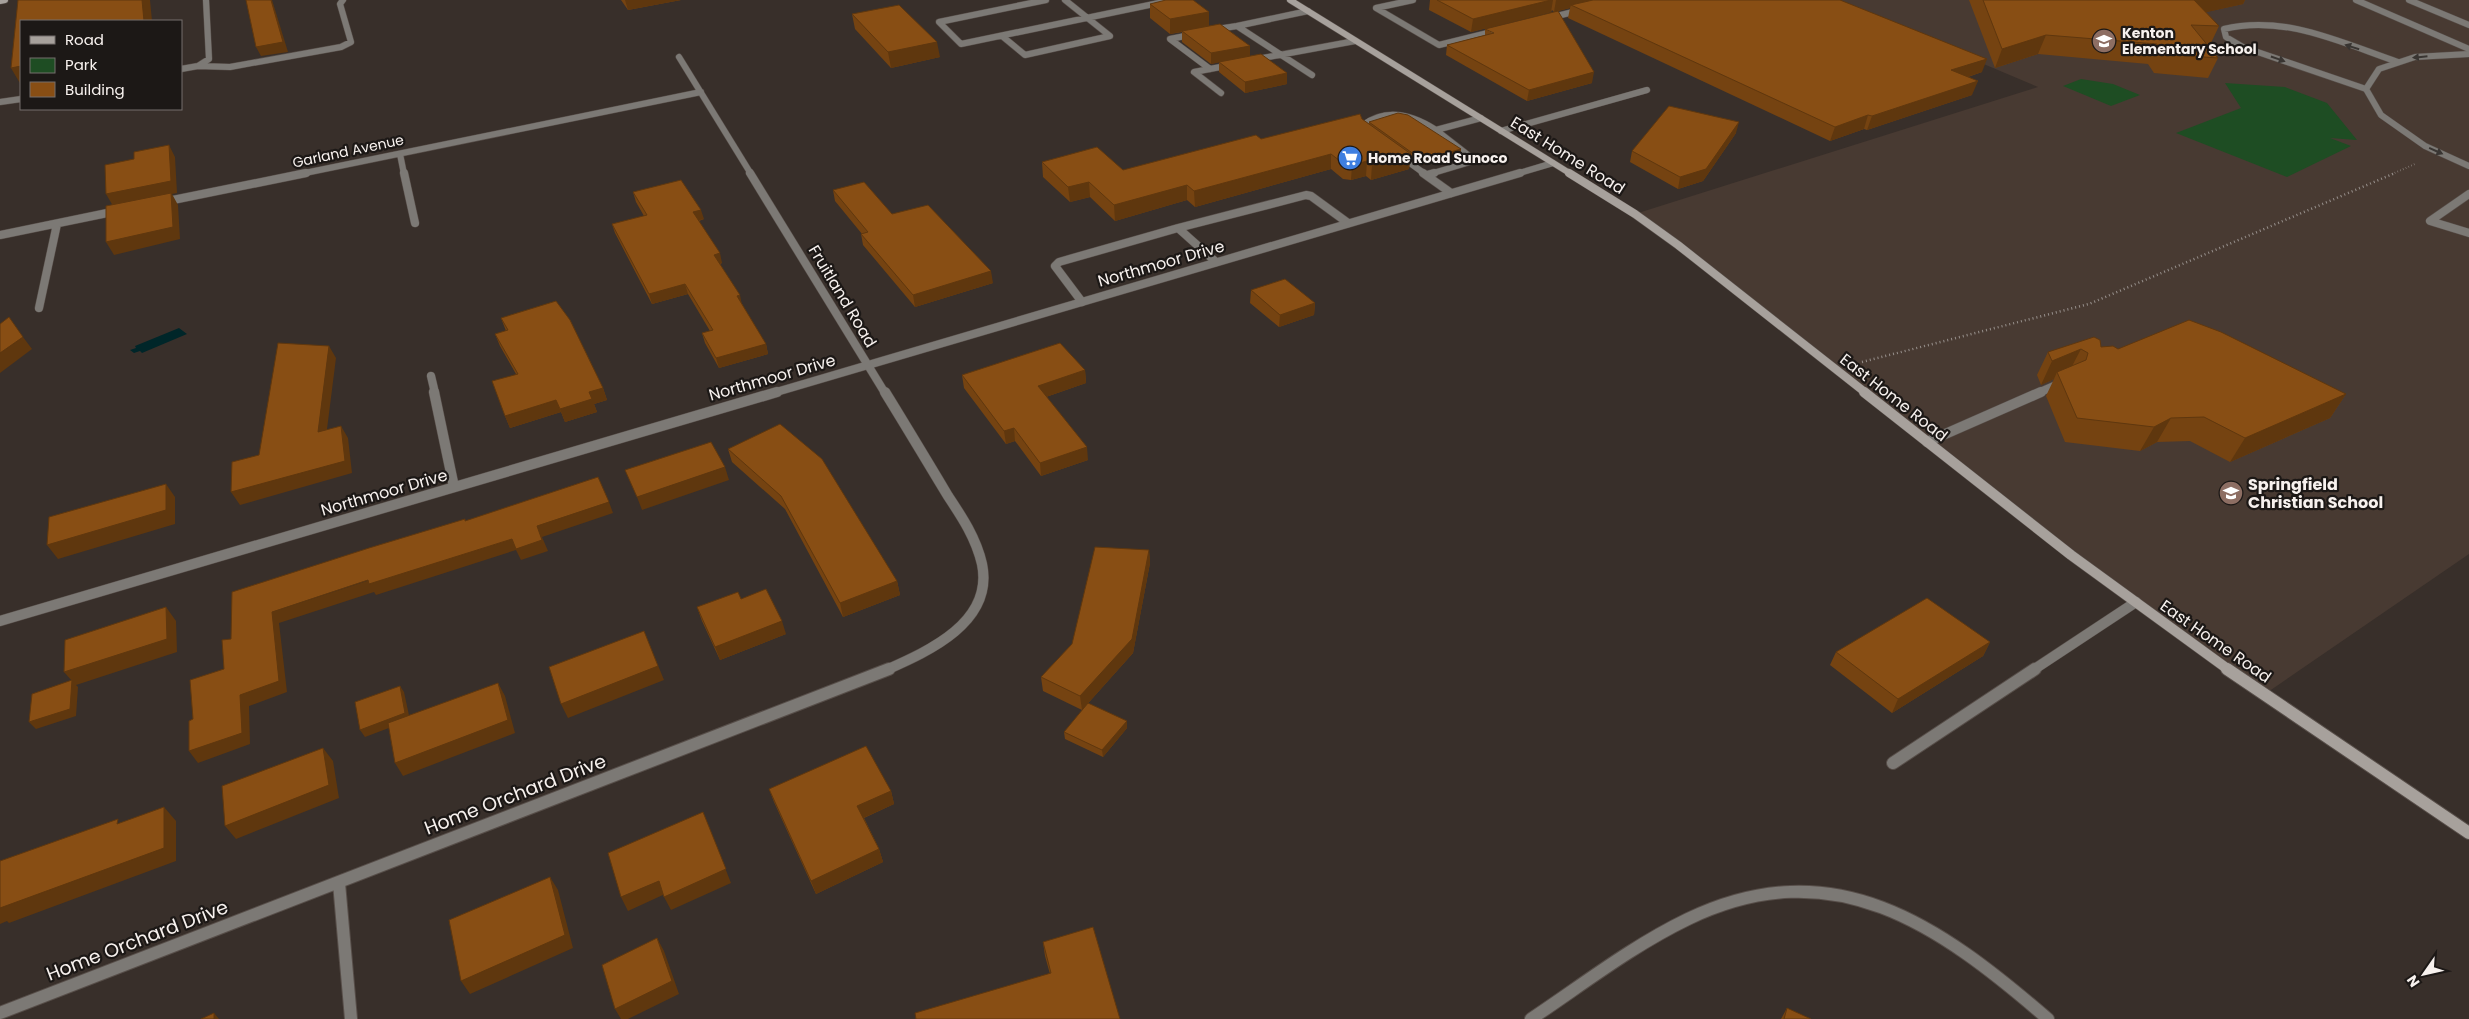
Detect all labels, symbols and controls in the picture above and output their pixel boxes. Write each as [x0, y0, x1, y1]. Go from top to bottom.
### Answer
legend [20, 20, 182, 110]
place label: Kenton Elementary School [2122, 23, 2257, 59]
school or university icon: Kenton Elementary School [2091, 28, 2117, 54]
text: Road [65, 29, 104, 50]
one-way arrow [2344, 43, 2359, 51]
one-way arrow [2412, 53, 2428, 61]
text: Park [65, 54, 97, 75]
one-way arrow [2270, 55, 2285, 63]
text: Building [65, 79, 125, 100]
street label: East Home Road [1506, 111, 1629, 200]
street label: Garland Avenue [291, 129, 406, 173]
supermarket icon: Home Road Sunoco [1337, 145, 1363, 171]
one-way arrow [2429, 147, 2443, 155]
place label: Home Road Sunoco [1368, 148, 1507, 168]
street label: Northmoor Drive [1095, 234, 1227, 293]
street label: Fruitland Road [803, 241, 882, 352]
street label: Northmoor Drive [706, 348, 838, 407]
street label: East Home Road [1835, 348, 1952, 447]
street label: Northmoor Drive [318, 463, 450, 522]
place label: Springfield Christian School [2248, 473, 2383, 514]
school or university icon: Springfield Christian School [2218, 480, 2244, 506]
street label: East Home Road [2155, 594, 2276, 688]
street label: Home Orchard Drive [420, 747, 610, 842]
street label: Home Orchard Drive [42, 893, 232, 988]
north arrow [2399, 949, 2449, 999]
text: N [2402, 971, 2424, 991]

